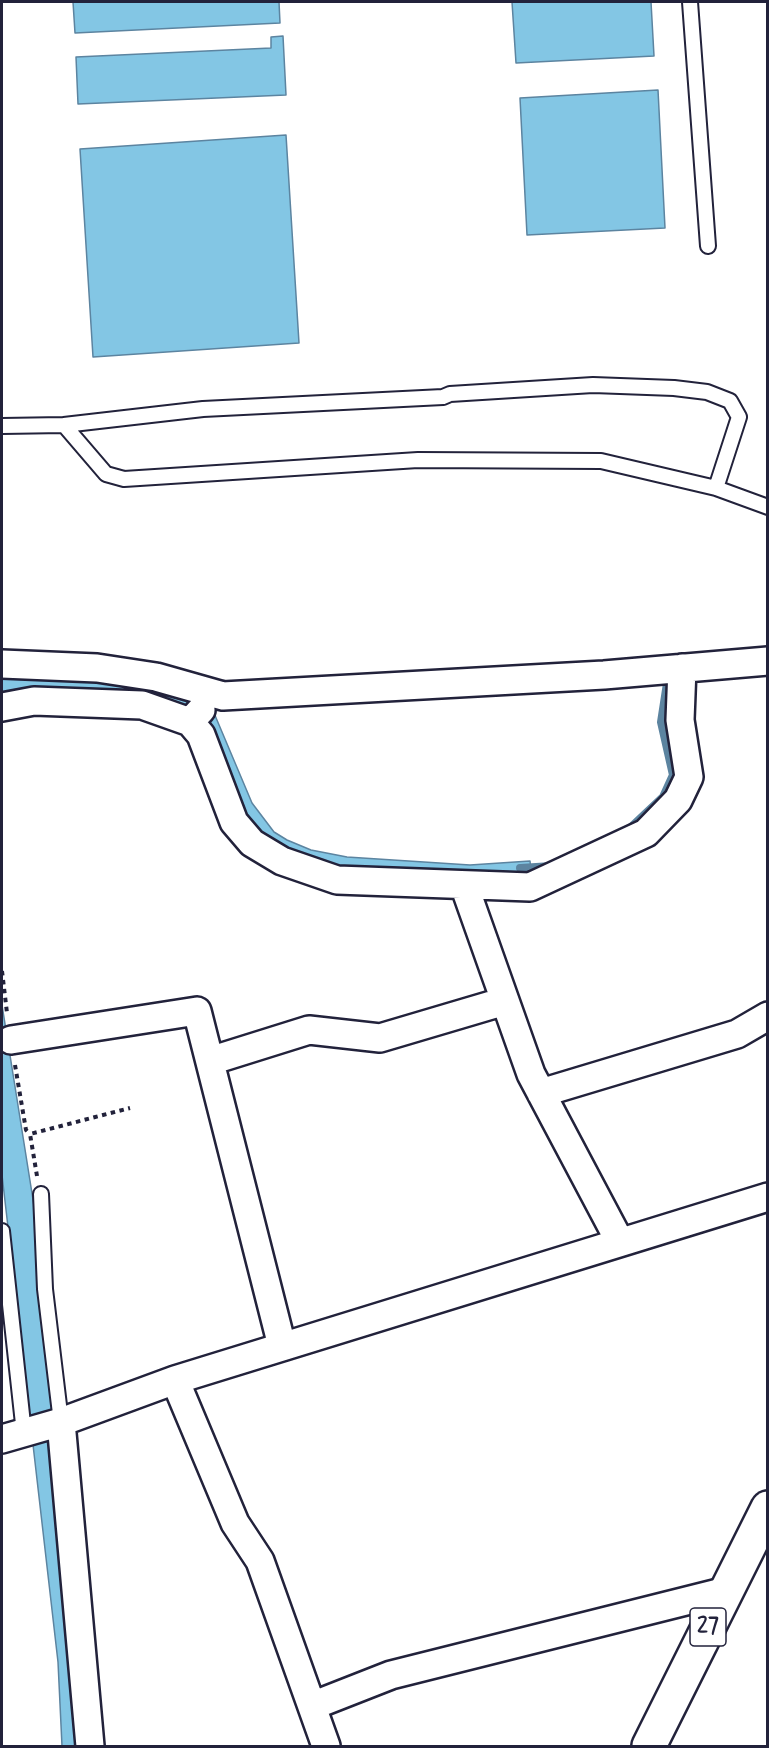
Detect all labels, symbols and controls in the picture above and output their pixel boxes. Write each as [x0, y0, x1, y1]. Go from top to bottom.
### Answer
road number: 27 [690, 1608, 726, 1646]

